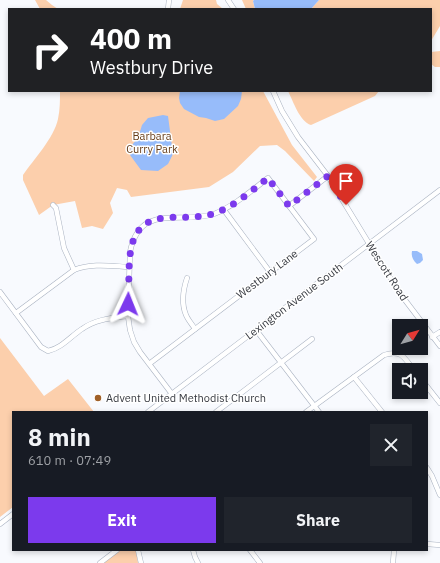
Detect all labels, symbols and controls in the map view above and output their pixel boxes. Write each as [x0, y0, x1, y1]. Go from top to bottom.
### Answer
text: 400 m [90, 20, 172, 57]
icon: right [24, 24, 76, 76]
text: Westbury Drive [90, 56, 213, 79]
park label: Barbara Curry Park [126, 129, 178, 156]
pin [329, 164, 363, 205]
icon: arrive [335, 170, 357, 192]
street label: Wescott Road [363, 239, 411, 303]
street label: Westbury Lane [233, 246, 301, 302]
street label: Lexington Avenue South [242, 260, 346, 342]
position arrow [107, 283, 149, 325]
north arrow [392, 319, 428, 355]
map controls [392, 319, 428, 399]
button: sound [392, 363, 428, 399]
place label: Advent United Methodist Church [106, 391, 266, 405]
marker: Advent United Methodist Church [93, 393, 103, 403]
text: 8 min [28, 421, 91, 453]
button: close [370, 424, 412, 466]
text: 610 m · 07:49 [28, 452, 111, 469]
button: Exit [28, 497, 216, 543]
button: Share [224, 497, 412, 543]

